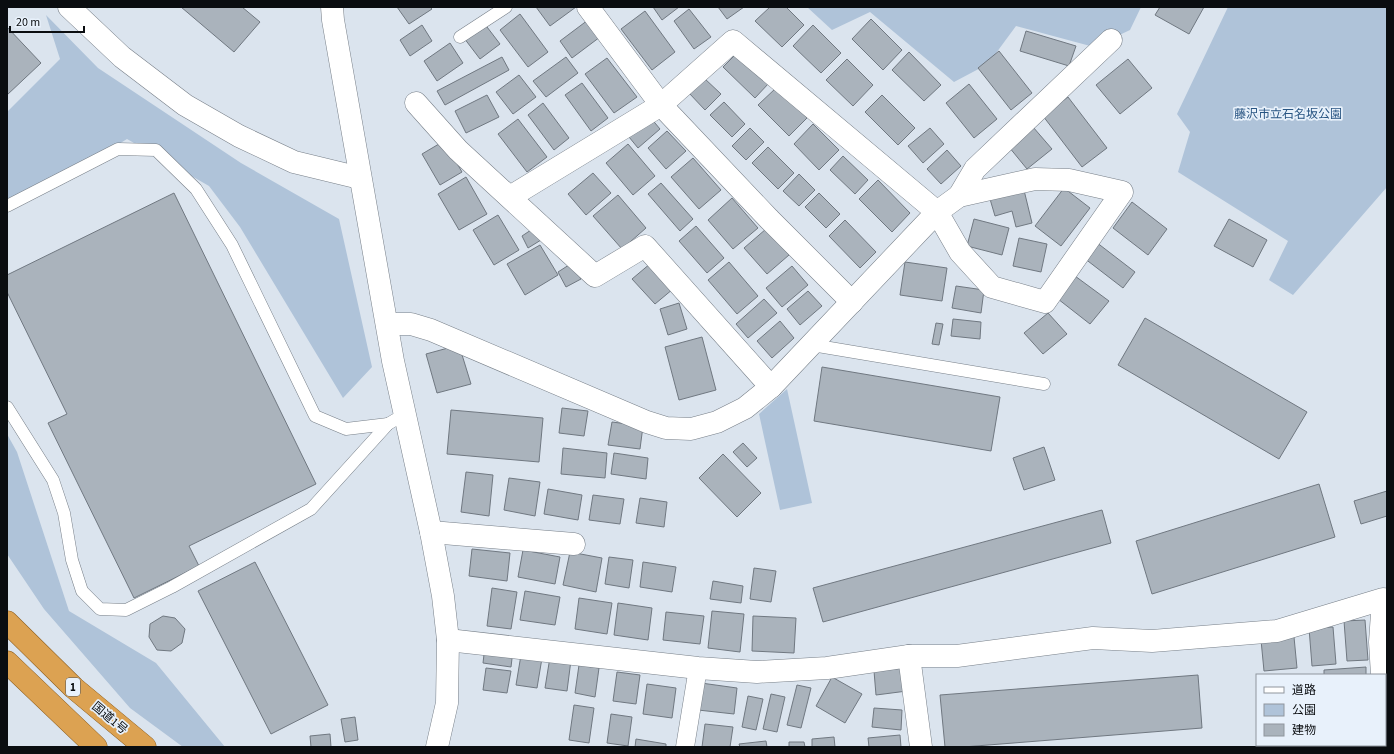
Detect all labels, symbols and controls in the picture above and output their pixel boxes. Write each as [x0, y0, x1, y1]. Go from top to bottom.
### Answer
scale bar [10, 8, 84, 34]
text: 20 m [16, 14, 40, 31]
park label: 藤沢市立石名坂公園 [1234, 106, 1342, 123]
legend [1256, 674, 1386, 746]
road number: 1 [66, 678, 80, 696]
text: 道路 [1292, 682, 1316, 699]
street label: 国道1号 [88, 698, 131, 738]
text: 公園 [1292, 702, 1316, 719]
text: 建物 [1292, 722, 1316, 739]

